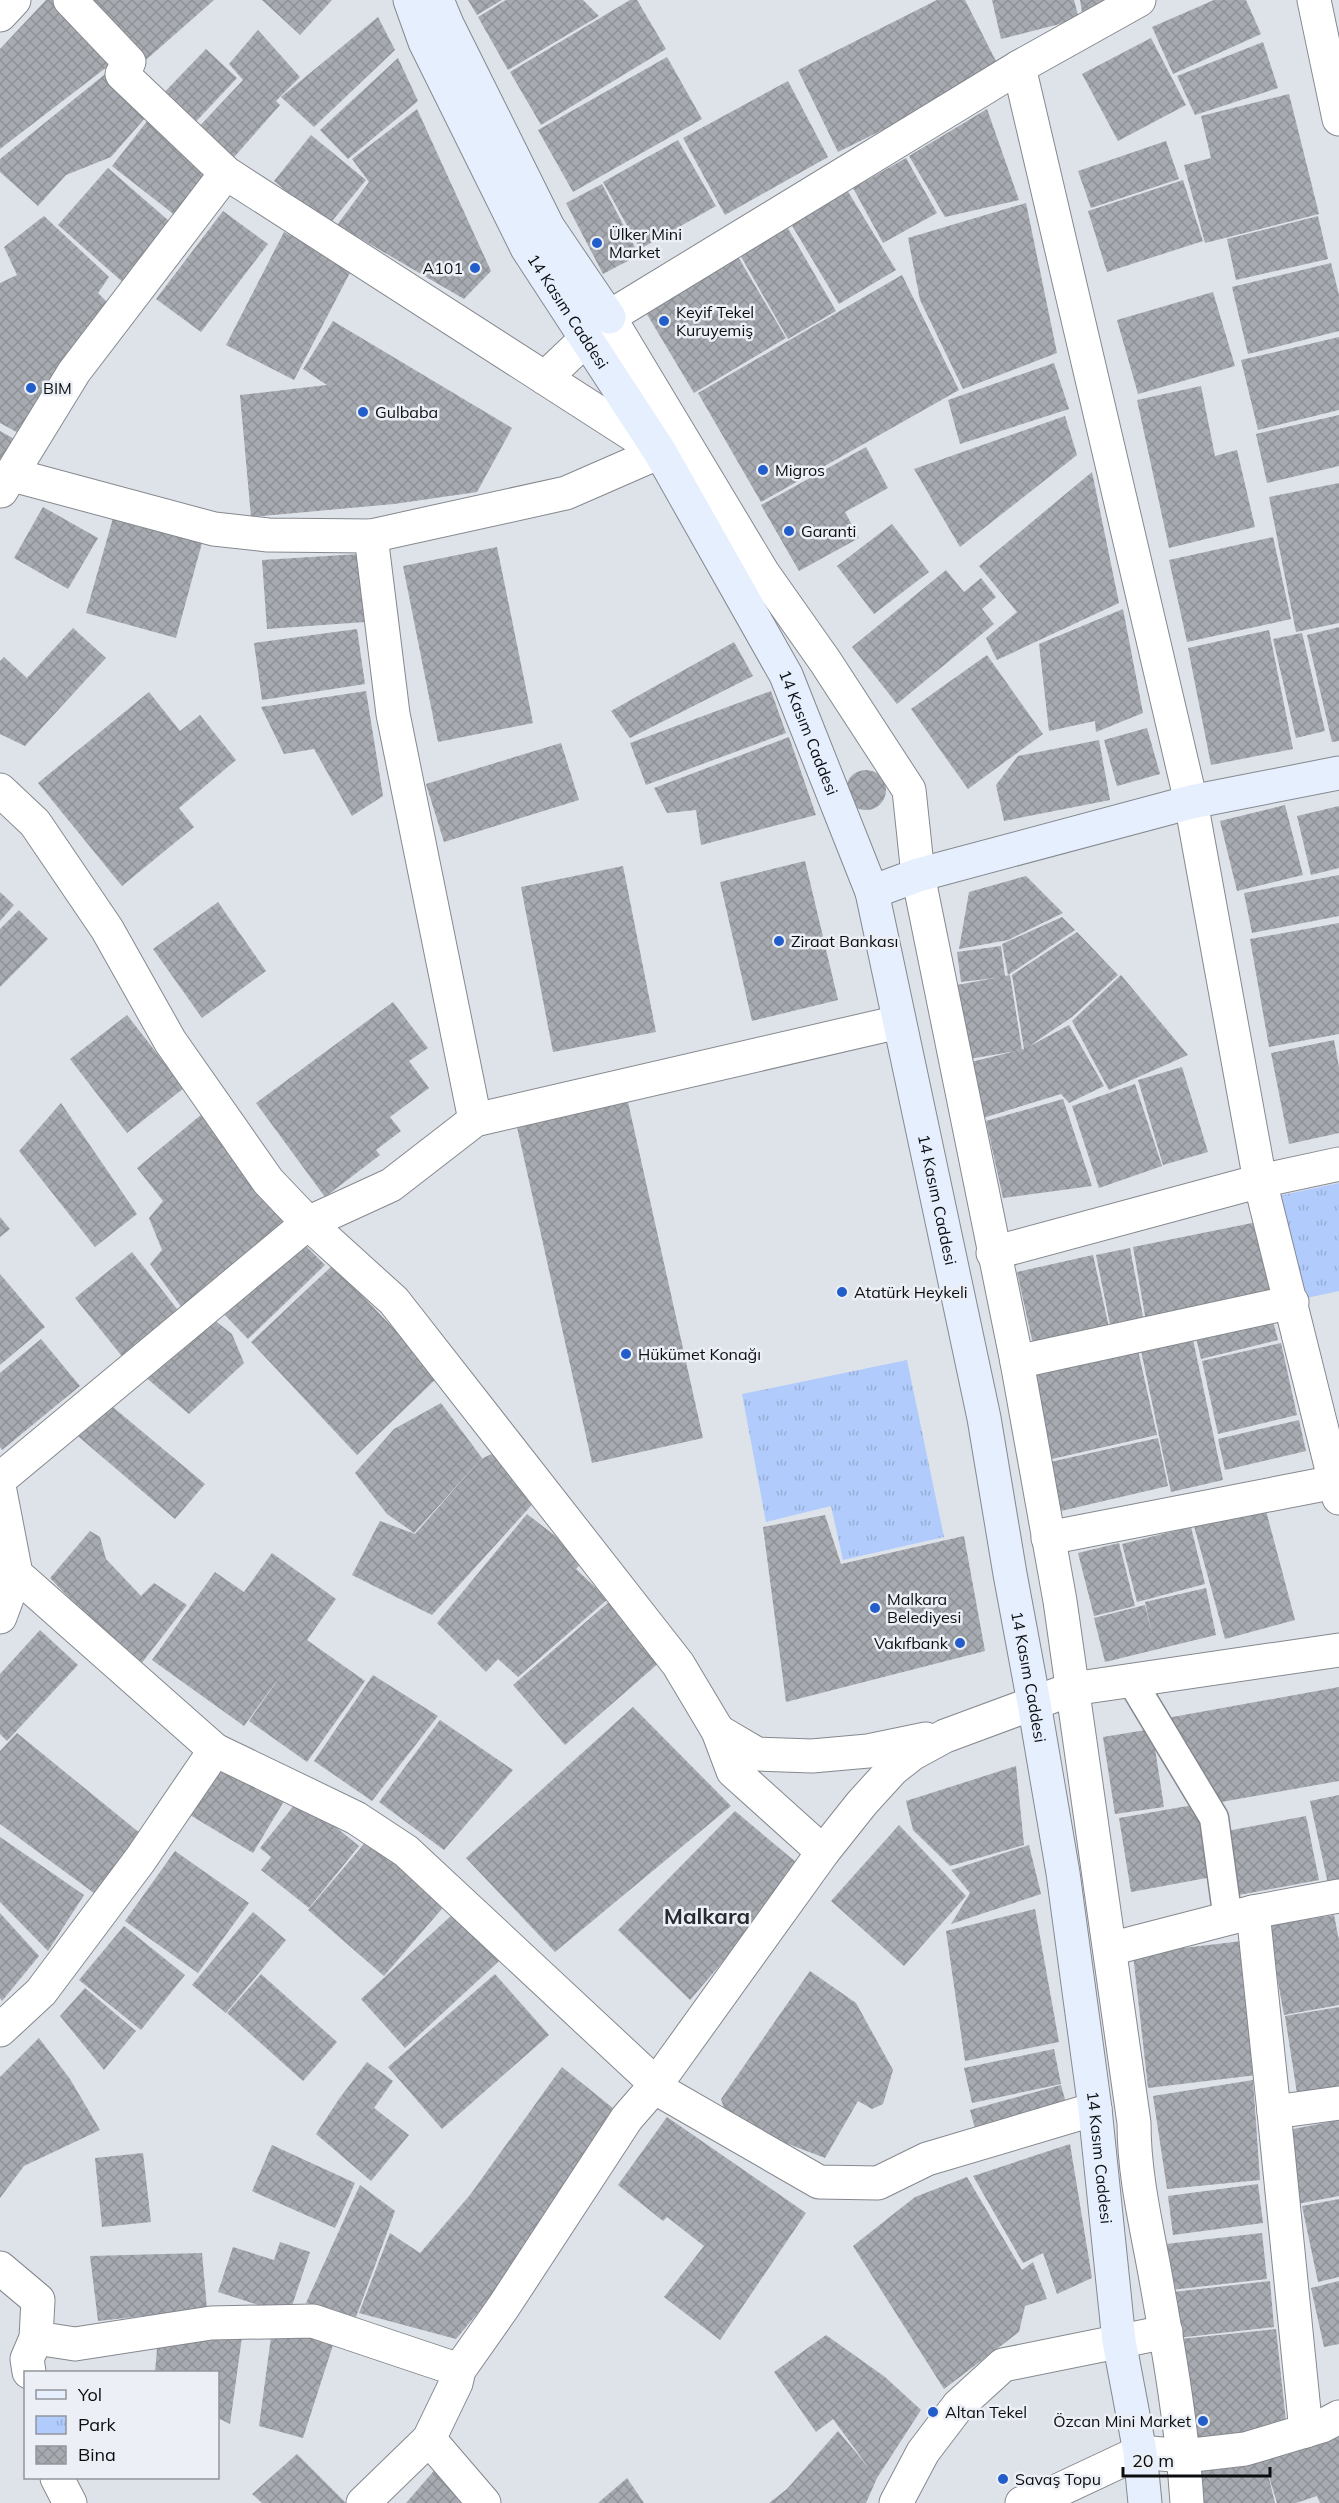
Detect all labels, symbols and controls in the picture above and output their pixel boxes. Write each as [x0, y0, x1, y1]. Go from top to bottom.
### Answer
place label: Ülker Mini Market [609, 224, 682, 262]
marker: Ülker Mini Market [590, 236, 604, 250]
street label: 14 Kasım Caddesi [524, 250, 613, 373]
place label: A101 [422, 258, 463, 278]
marker: A101 [468, 261, 482, 275]
place label: Keyif Tekel Kuruyemiş [676, 302, 754, 340]
marker: Keyif Tekel Kuruyemiş [657, 314, 671, 328]
place label: BIM [43, 378, 72, 398]
marker: BIM [24, 381, 38, 395]
place label: Gulbaba [375, 402, 438, 422]
marker: Gulbaba [356, 405, 370, 419]
place label: Migros [775, 460, 825, 480]
marker: Migros [756, 463, 770, 477]
place label: Garanti [801, 521, 856, 541]
marker: Garanti [782, 524, 796, 538]
street label: 14 Kasım Caddesi [775, 667, 843, 798]
place label: Ziraat Bankası [791, 931, 898, 951]
marker: Ziraat Bankası [772, 934, 786, 948]
street label: 14 Kasım Caddesi [914, 1132, 961, 1267]
place label: Atatürk Heykeli [854, 1282, 968, 1302]
marker: Atatürk Heykeli [835, 1285, 849, 1299]
place label: Hükümet Konağı [638, 1344, 761, 1364]
marker: Hükümet Konağı [619, 1347, 633, 1361]
place label: Malkara Belediyesi [887, 1589, 961, 1627]
marker: Malkara Belediyesi [868, 1601, 882, 1615]
street label: 14 Kasım Caddesi [1007, 1609, 1051, 1744]
place label: Vakıfbank [874, 1633, 949, 1653]
marker: Vakıfbank [953, 1636, 967, 1650]
district label: Malkara [664, 1902, 750, 1930]
street label: 14 Kasım Caddesi [1083, 2090, 1117, 2225]
legend [24, 2371, 219, 2479]
text: Yol [77, 2383, 102, 2406]
place label: Altan Tekel [945, 2402, 1027, 2422]
marker: Altan Tekel [926, 2405, 940, 2419]
place label: Özcan Mini Market [1053, 2411, 1191, 2431]
text: Park [78, 2413, 117, 2436]
marker: Özcan Mini Market [1196, 2414, 1210, 2428]
scale bar [1123, 2440, 1270, 2478]
text: Bina [78, 2443, 116, 2466]
text: 20 m [1132, 2449, 1174, 2472]
place label: Savaş Topu [1015, 2469, 1101, 2489]
marker: Savaş Topu [996, 2472, 1010, 2486]

